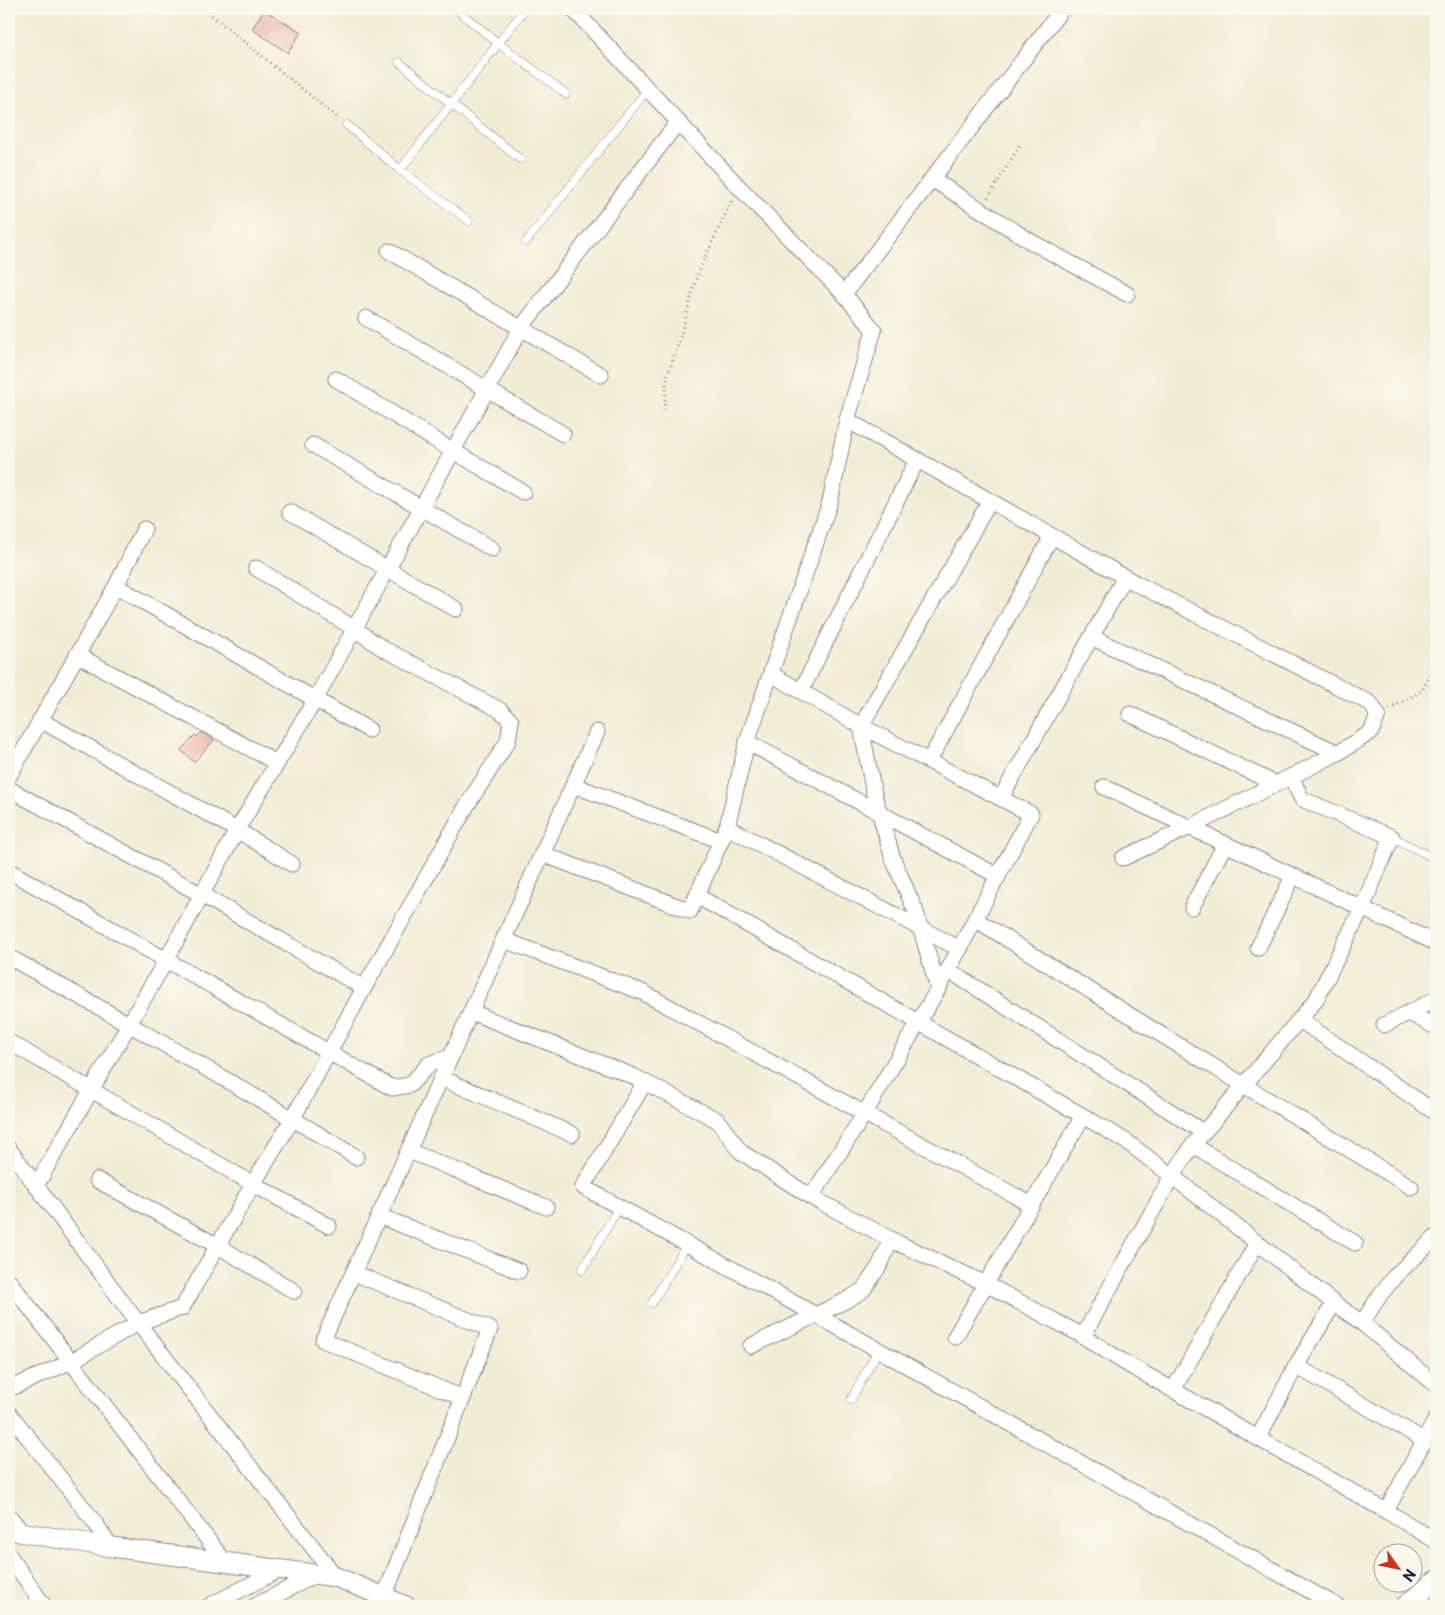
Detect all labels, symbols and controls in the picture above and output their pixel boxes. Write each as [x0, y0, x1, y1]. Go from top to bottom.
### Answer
north arrow [1372, 1542, 1422, 1592]
text: N [1397, 1565, 1421, 1586]

